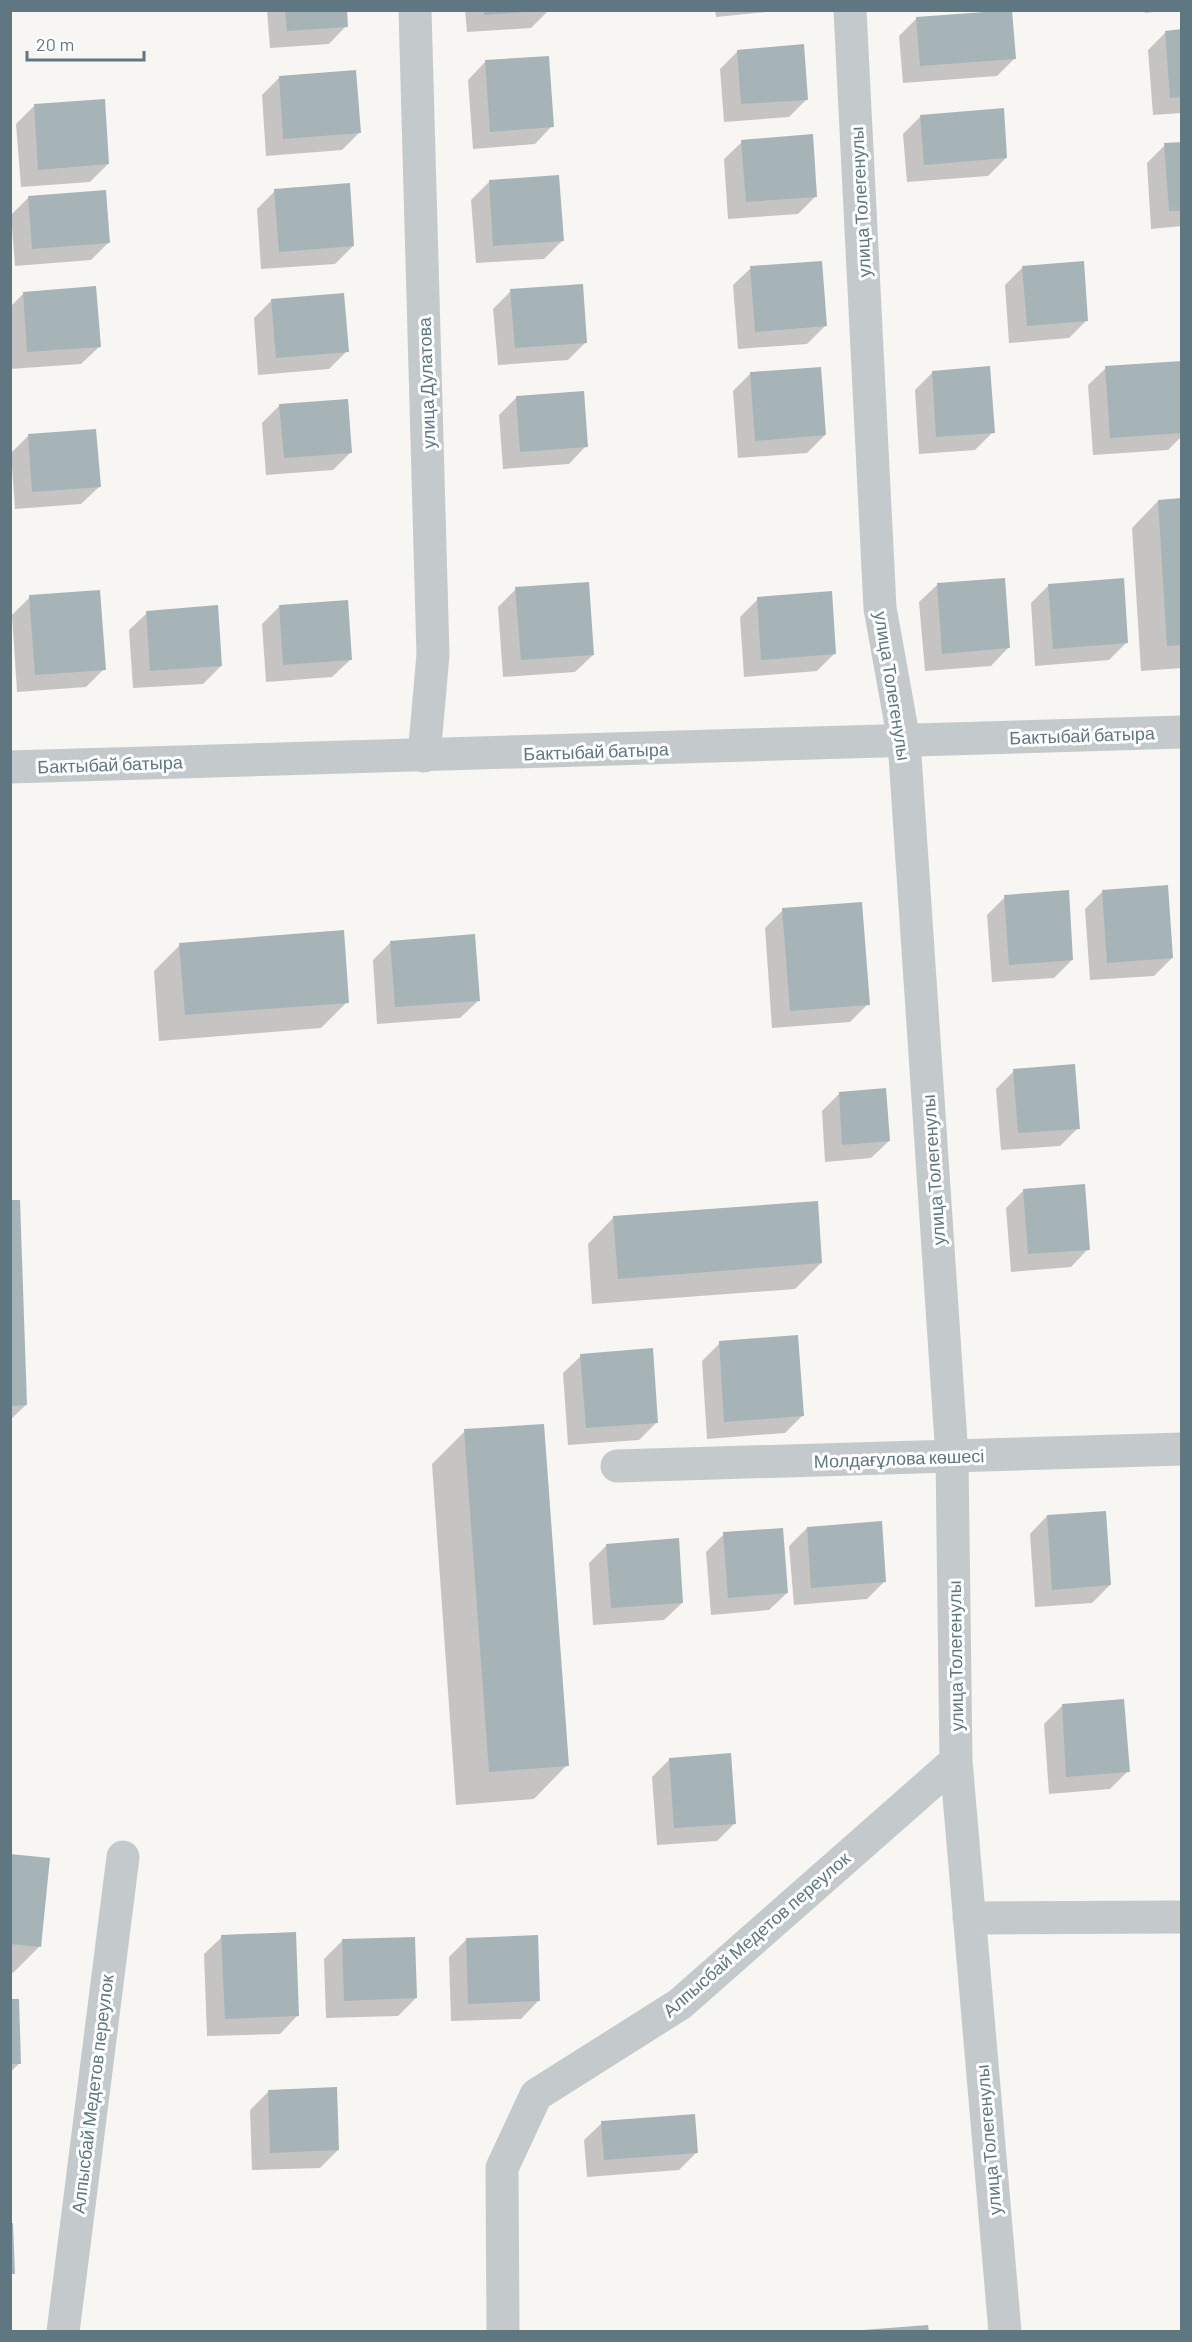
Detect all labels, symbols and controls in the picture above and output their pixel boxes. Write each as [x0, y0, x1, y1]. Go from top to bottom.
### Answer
scale bar [27, 24, 144, 62]
text: 20 m [36, 33, 74, 55]
street label: улица Толегенулы [845, 126, 875, 278]
street label: улица Дулатова [413, 316, 439, 449]
street label: улица Толегенулы [870, 610, 916, 762]
street label: Бактыбай батыра [1009, 721, 1156, 749]
street label: Бактыбай батыра [523, 737, 670, 765]
street label: Бактыбай батыра [37, 750, 184, 778]
street label: улица Толегенулы [917, 1094, 949, 1246]
street label: Молдағұлова көшесі [813, 1444, 985, 1472]
street label: улица Толегенулы [943, 1580, 967, 1732]
street label: Алпысбай Медетов переулок [658, 1847, 854, 2021]
street label: Алпысбай Медетов переулок [66, 1973, 118, 2215]
street label: улица Толегенулы [970, 2064, 1006, 2216]

